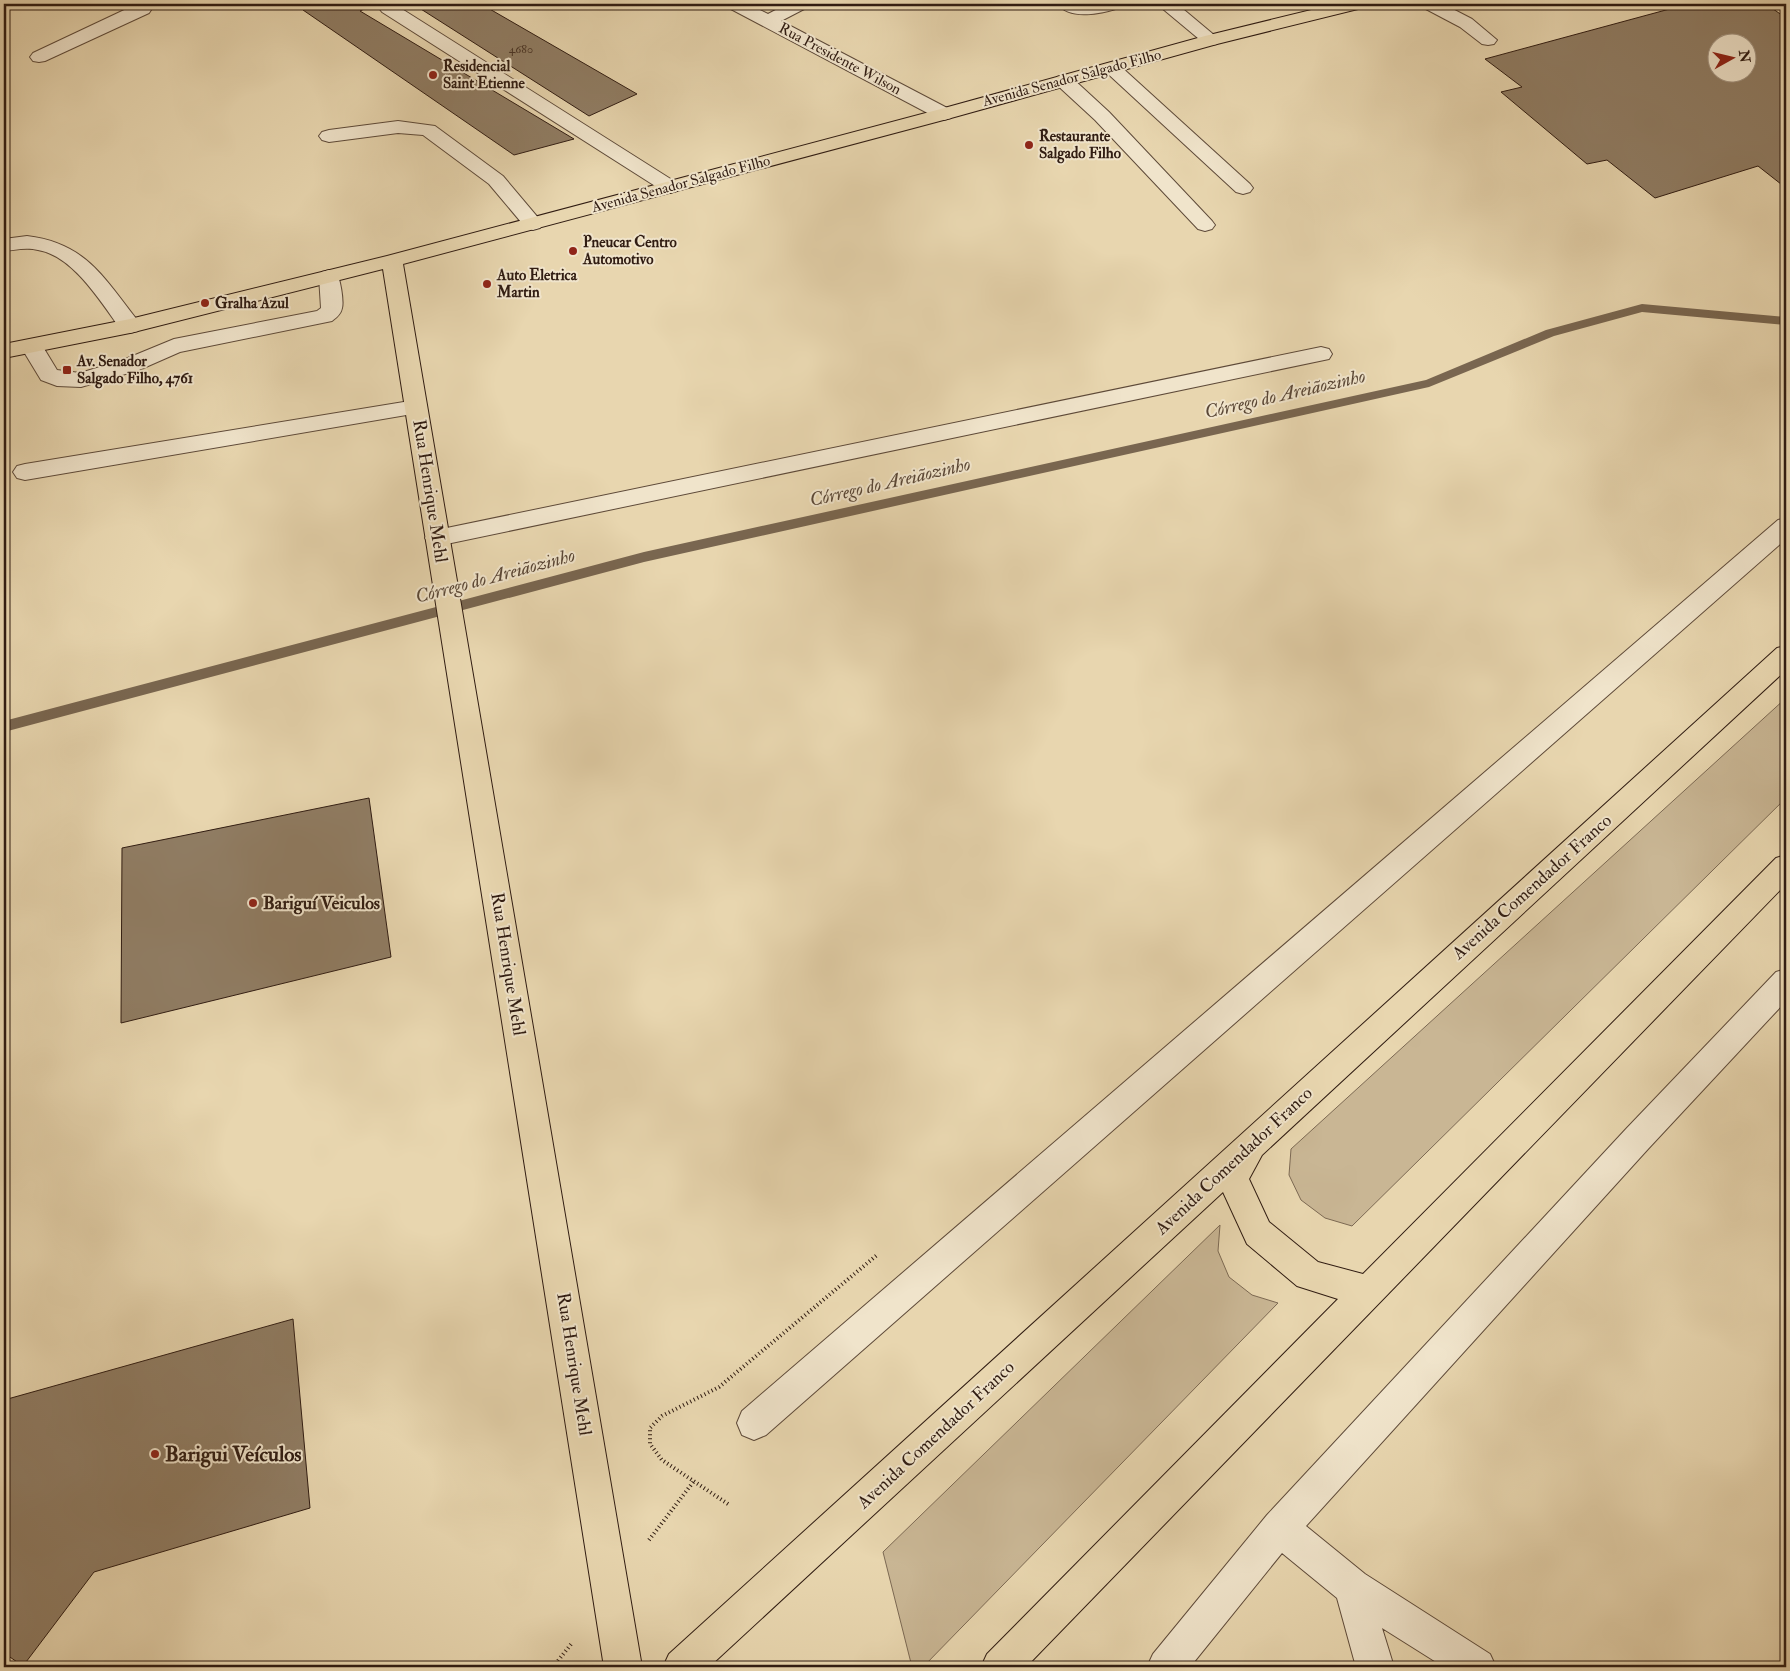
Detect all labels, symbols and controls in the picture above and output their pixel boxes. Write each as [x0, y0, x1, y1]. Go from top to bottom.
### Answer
street label: Rua Presidente Wilson [776, 19, 905, 99]
north arrow [1708, 32, 1758, 82]
house number: 4680 [509, 42, 533, 57]
street label: Avenida Senador Salgado Filho [980, 45, 1163, 111]
text: N [1735, 48, 1754, 64]
place label: Residencial Saint Etienne [443, 57, 525, 93]
marker: Residencial Saint Etienne [427, 69, 439, 81]
place label: Restaurante Salgado Filho [1039, 127, 1122, 164]
marker: Restaurante Salgado Filho [1023, 139, 1035, 151]
street label: Avenida Senador Salgado Filho [589, 151, 772, 217]
place label: Pneucar Centro Automotivo [582, 233, 678, 269]
marker: Pneucar Centro Automotivo [567, 245, 579, 257]
place label: Auto Eletrica Martin [496, 266, 578, 302]
marker: Auto Eletrica Martin [481, 278, 493, 290]
place label: Gralha Azul [215, 294, 289, 313]
marker: Gralha Azul [199, 297, 211, 309]
place label: Av. Senador Salgado Filho, 4761 [76, 352, 193, 389]
marker: Av. Senador Salgado Filho, 4761 [61, 364, 73, 376]
water label: Córrego do Areiãozinho [1202, 364, 1368, 424]
street label: Rua Henrique Mehl [407, 418, 453, 565]
water label: Córrego do Areiãozinho [807, 452, 973, 512]
water label: Córrego do Areiãozinho [413, 543, 578, 609]
street label: Avenida Comendador Franco [1447, 809, 1617, 965]
street label: Rua Henrique Mehl [485, 891, 531, 1038]
place label: Bariguí Veiculos [263, 892, 380, 915]
marker: Bariguí Veiculos [247, 897, 259, 909]
street label: Avenida Comendador Franco [1150, 1082, 1318, 1241]
street label: Rua Henrique Mehl [551, 1291, 597, 1438]
street label: Avenida Comendador Franco [852, 1356, 1020, 1515]
place label: Barigui Veículos [165, 1441, 302, 1468]
marker: Barigui Veículos [149, 1448, 161, 1460]

